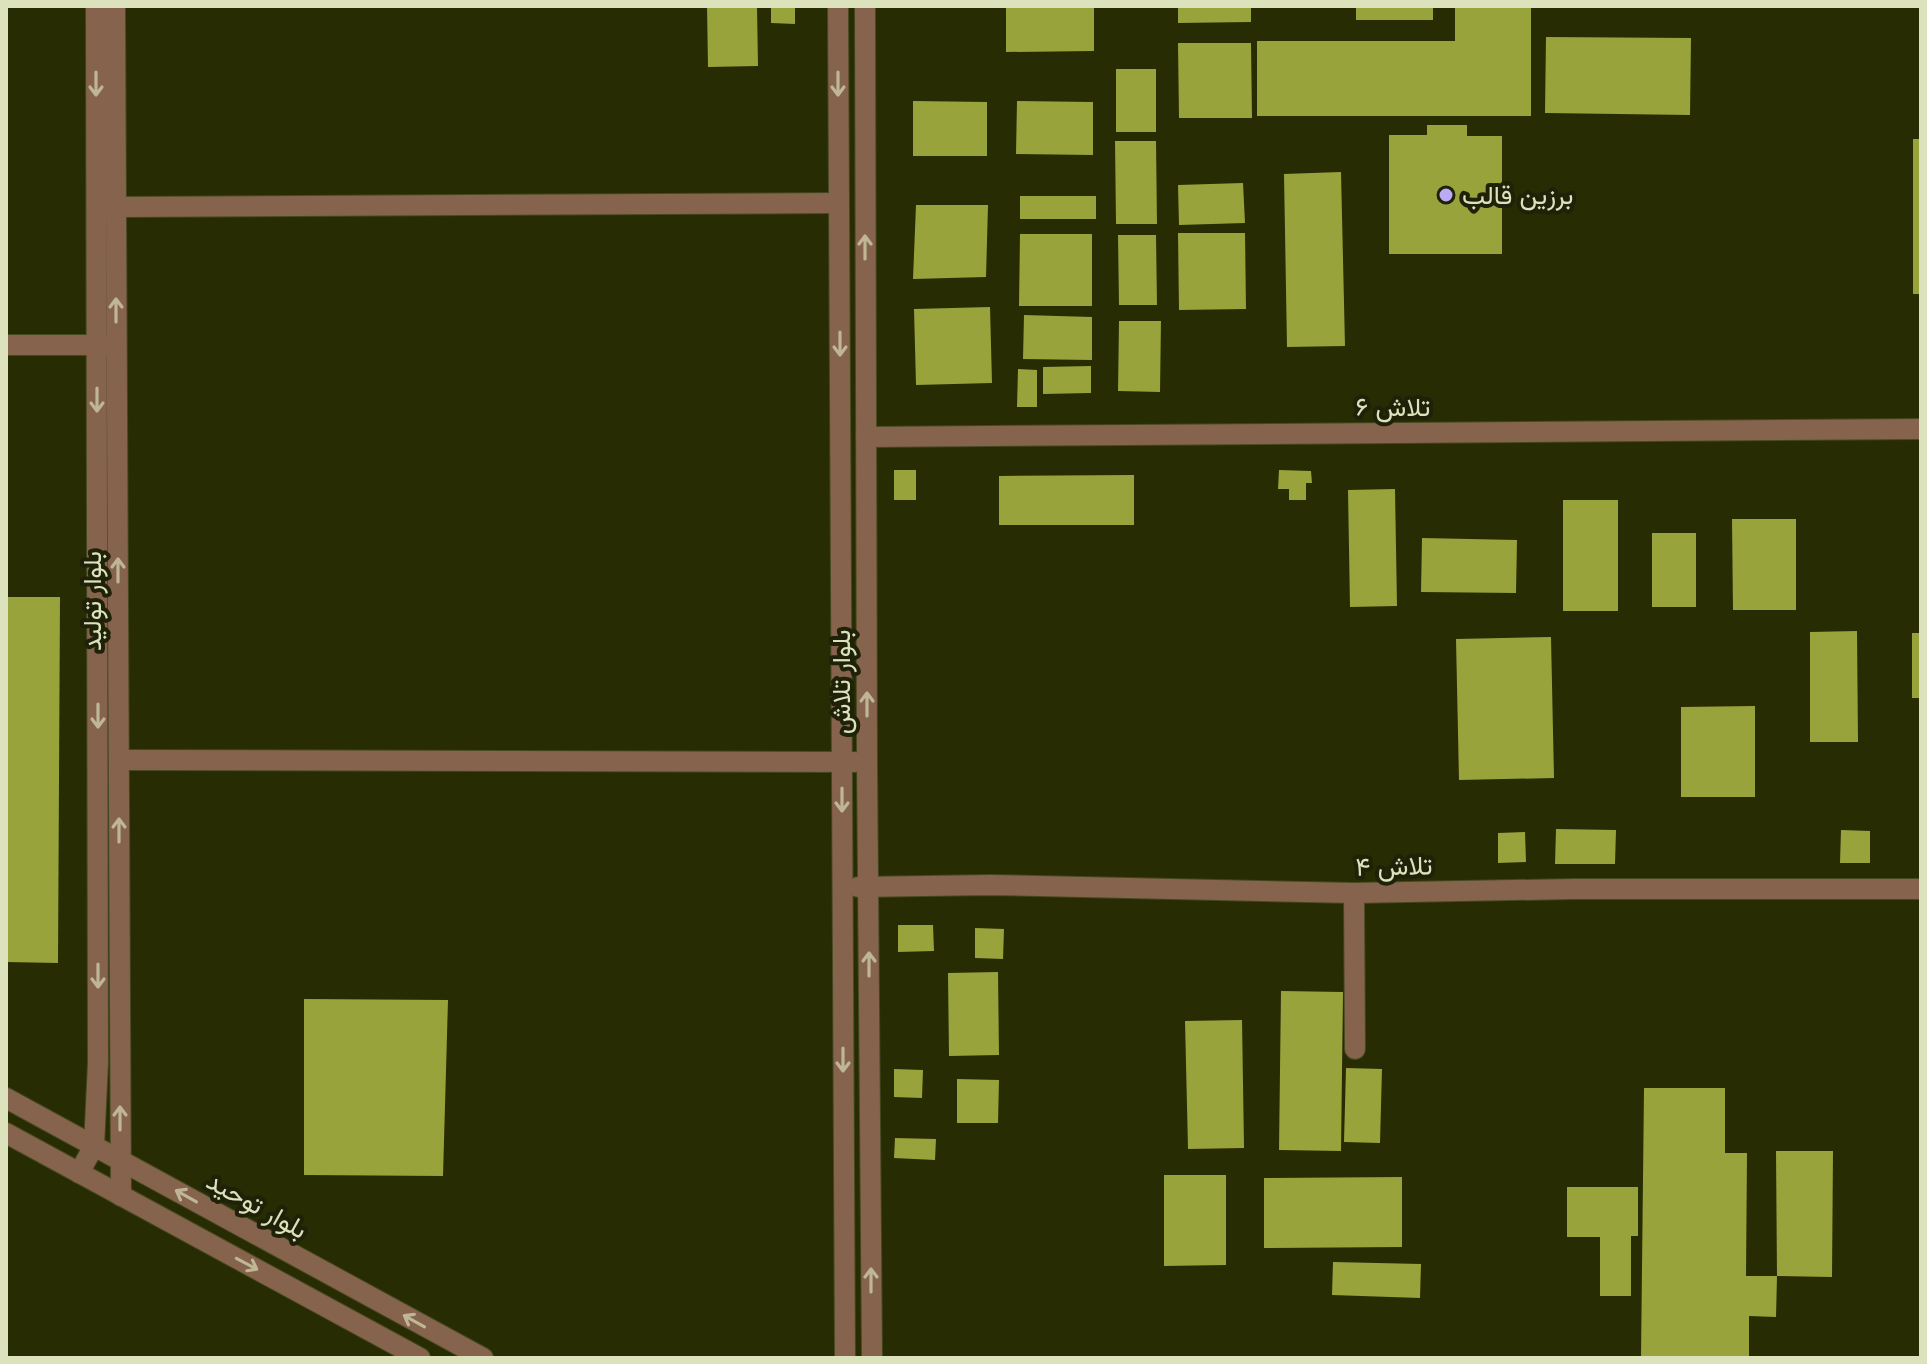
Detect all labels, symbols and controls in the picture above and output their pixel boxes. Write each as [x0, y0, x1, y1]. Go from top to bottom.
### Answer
one-way arrow [88, 70, 104, 97]
one-way arrow [830, 70, 846, 97]
place label: برزین قالب [1462, 180, 1574, 211]
marker: برزین قالب [1437, 186, 1455, 204]
one-way arrow [857, 234, 873, 261]
one-way arrow [109, 297, 124, 324]
one-way arrow [832, 330, 848, 357]
one-way arrow [89, 386, 105, 413]
street label: تلاش ۶ [1356, 392, 1430, 423]
street label: بلوار تولید [77, 551, 108, 651]
one-way arrow [110, 557, 126, 584]
street label: بلوار تلاش [826, 630, 857, 734]
one-way arrow [859, 691, 875, 718]
one-way arrow [90, 702, 106, 729]
one-way arrow [834, 786, 850, 813]
one-way arrow [111, 817, 127, 844]
street label: تلاش ۴ [1355, 850, 1433, 883]
one-way arrow [861, 951, 877, 978]
one-way arrow [90, 962, 106, 989]
one-way arrow [835, 1046, 851, 1073]
one-way arrow [112, 1105, 128, 1132]
street label: بلوار توحید [201, 1165, 312, 1246]
one-way arrow [175, 1188, 198, 1204]
one-way arrow [234, 1257, 258, 1272]
one-way arrow [863, 1267, 879, 1294]
one-way arrow [403, 1312, 426, 1328]

